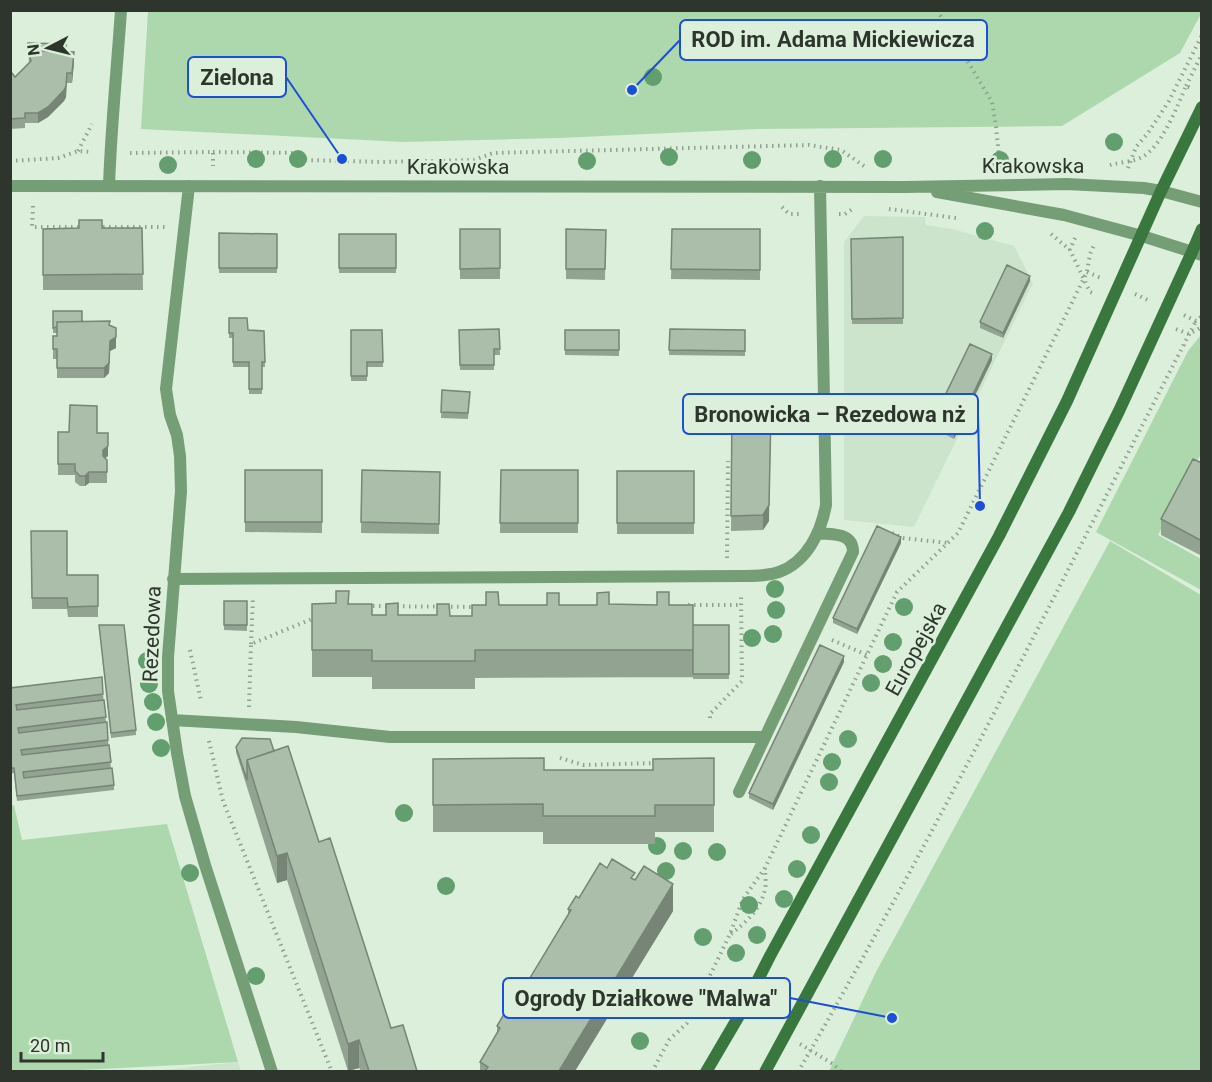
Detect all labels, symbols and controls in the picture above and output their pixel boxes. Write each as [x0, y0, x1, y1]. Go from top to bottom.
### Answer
north arrow [18, 18, 78, 78]
callout: ROD im. Adama Mickiewicza [680, 20, 987, 60]
text: ROD im. Adama Mickiewicza [691, 27, 975, 52]
text: N [23, 43, 44, 57]
callout: Zielona [188, 57, 286, 97]
text: Zielona [200, 65, 274, 90]
street label: Krakowska [982, 154, 1084, 178]
street label: Krakowska [407, 155, 509, 179]
callout: Bronowicka – Rezedowa nż [683, 394, 978, 434]
text: Bronowicka – Rezedowa nż [694, 402, 966, 427]
street label: Rezedowa [138, 585, 166, 683]
street label: Europejska [881, 598, 951, 700]
callout: Ogrody Działkowe "Malwa" [503, 978, 790, 1018]
text: Ogrody Działkowe "Malwa" [515, 986, 777, 1011]
scale bar [21, 1025, 104, 1063]
text: 20 m [30, 1035, 70, 1056]

